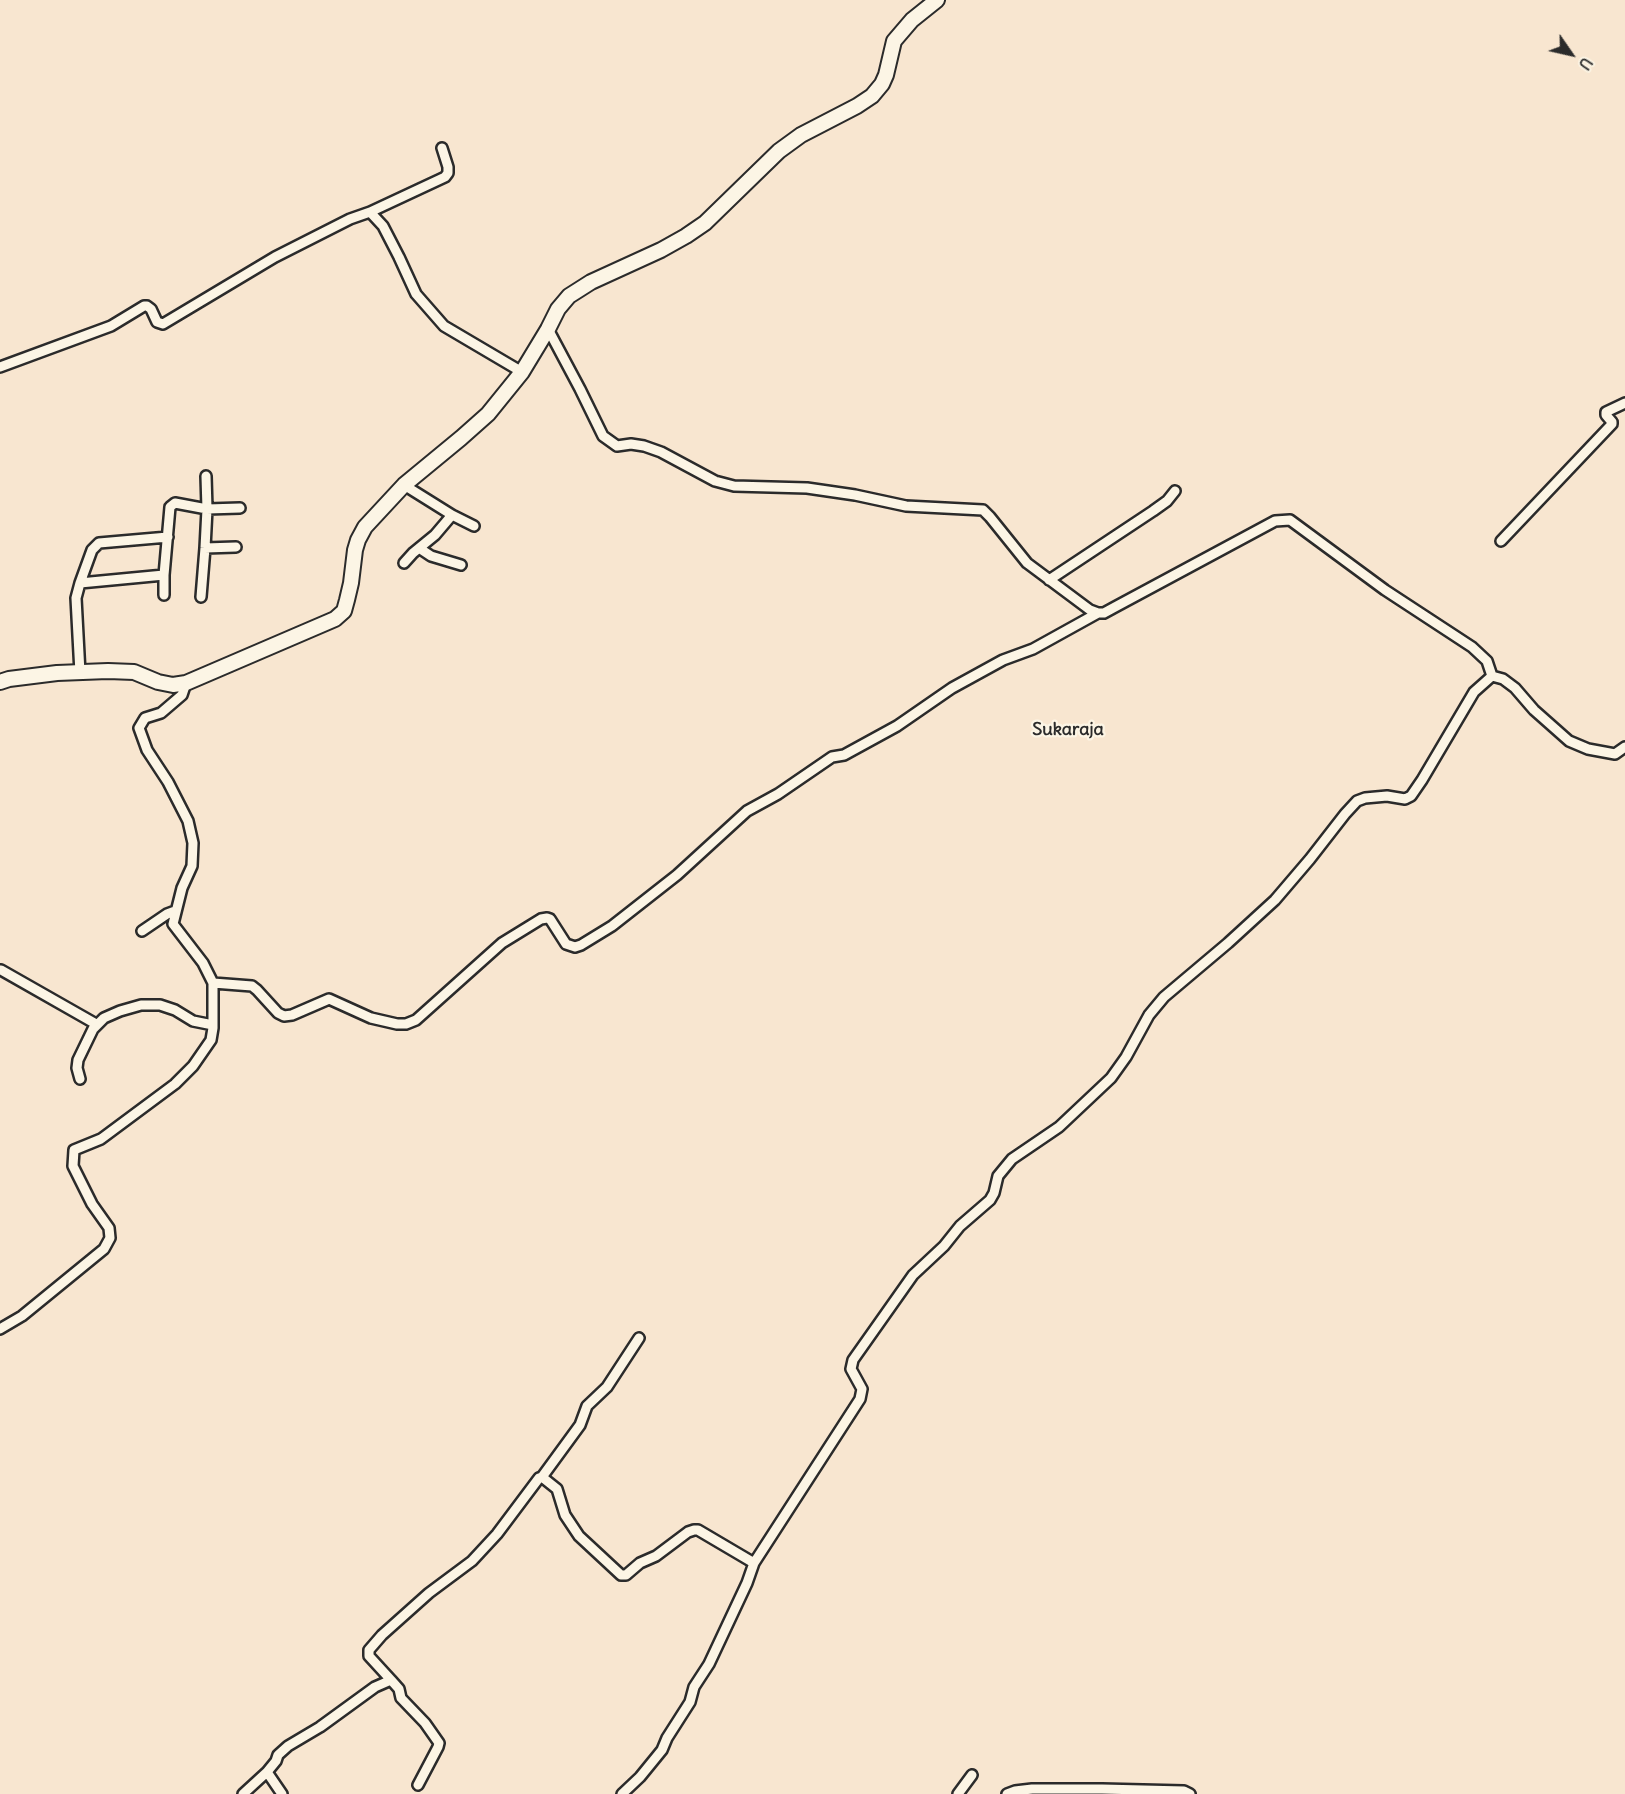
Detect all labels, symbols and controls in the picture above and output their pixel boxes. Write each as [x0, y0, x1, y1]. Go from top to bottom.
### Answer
north arrow [1541, 24, 1601, 84]
text: U [1575, 54, 1597, 74]
district label: Sukaraja [1032, 719, 1104, 741]

